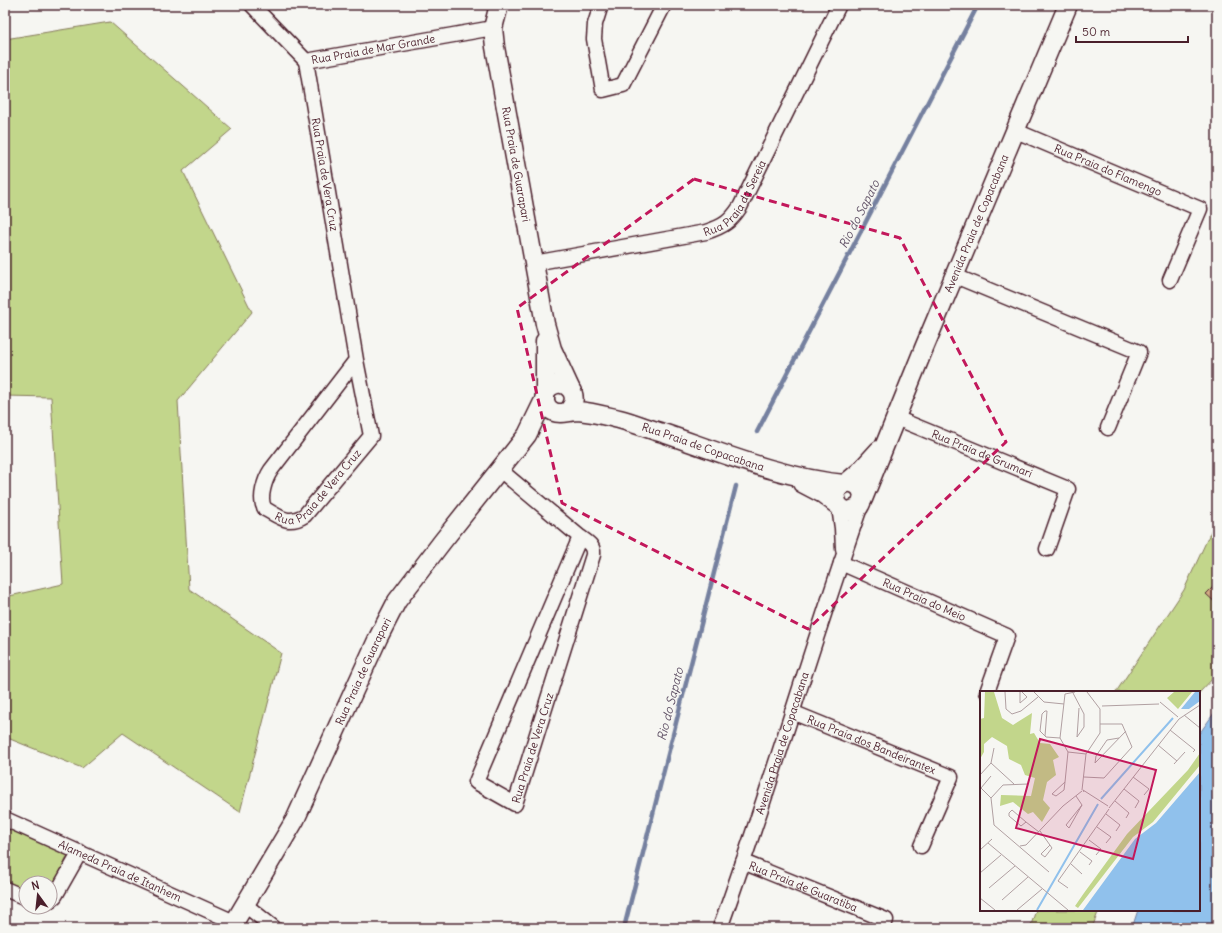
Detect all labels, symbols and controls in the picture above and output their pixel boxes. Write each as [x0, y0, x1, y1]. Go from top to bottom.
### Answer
scale bar [1076, 18, 1188, 44]
text: 50 m [1082, 24, 1111, 39]
street label: Rua Praia de Mar Grande [310, 31, 436, 67]
street label: Rua Praia de Guarapari [499, 106, 533, 223]
street label: Rua Praia de Vera Cruz [309, 117, 341, 232]
street label: Rua Praia do Flamengo [1052, 141, 1164, 199]
street label: Avenida Praia de Copacabana [941, 152, 1012, 295]
street label: Rua Praia da Sereia [702, 158, 769, 239]
water label: Rio do Sapato [835, 176, 883, 251]
street label: Rua Praia de Copacabana [640, 420, 766, 474]
street label: Rua Praia de Grumari [930, 426, 1034, 480]
street label: Rua Praia de Vera Cruz [272, 447, 364, 527]
street label: Rua Praia do Meio [880, 575, 968, 624]
street label: Rua Praia de Guarapari [332, 615, 394, 727]
water label: Rio do Sapato [654, 665, 687, 742]
street label: Avenida Praia de Copacabana [753, 670, 812, 816]
street label: Rua Praia de Vera Cruz [509, 691, 556, 805]
inset map [980, 691, 1200, 911]
street label: Rua Praia dos Bandeirantex [805, 712, 939, 777]
street label: Alameda Praia de Itanhem [56, 837, 184, 905]
street label: Rua Praia de Guaratiba [747, 858, 859, 915]
north arrow [18, 875, 58, 915]
text: N [30, 878, 41, 893]

